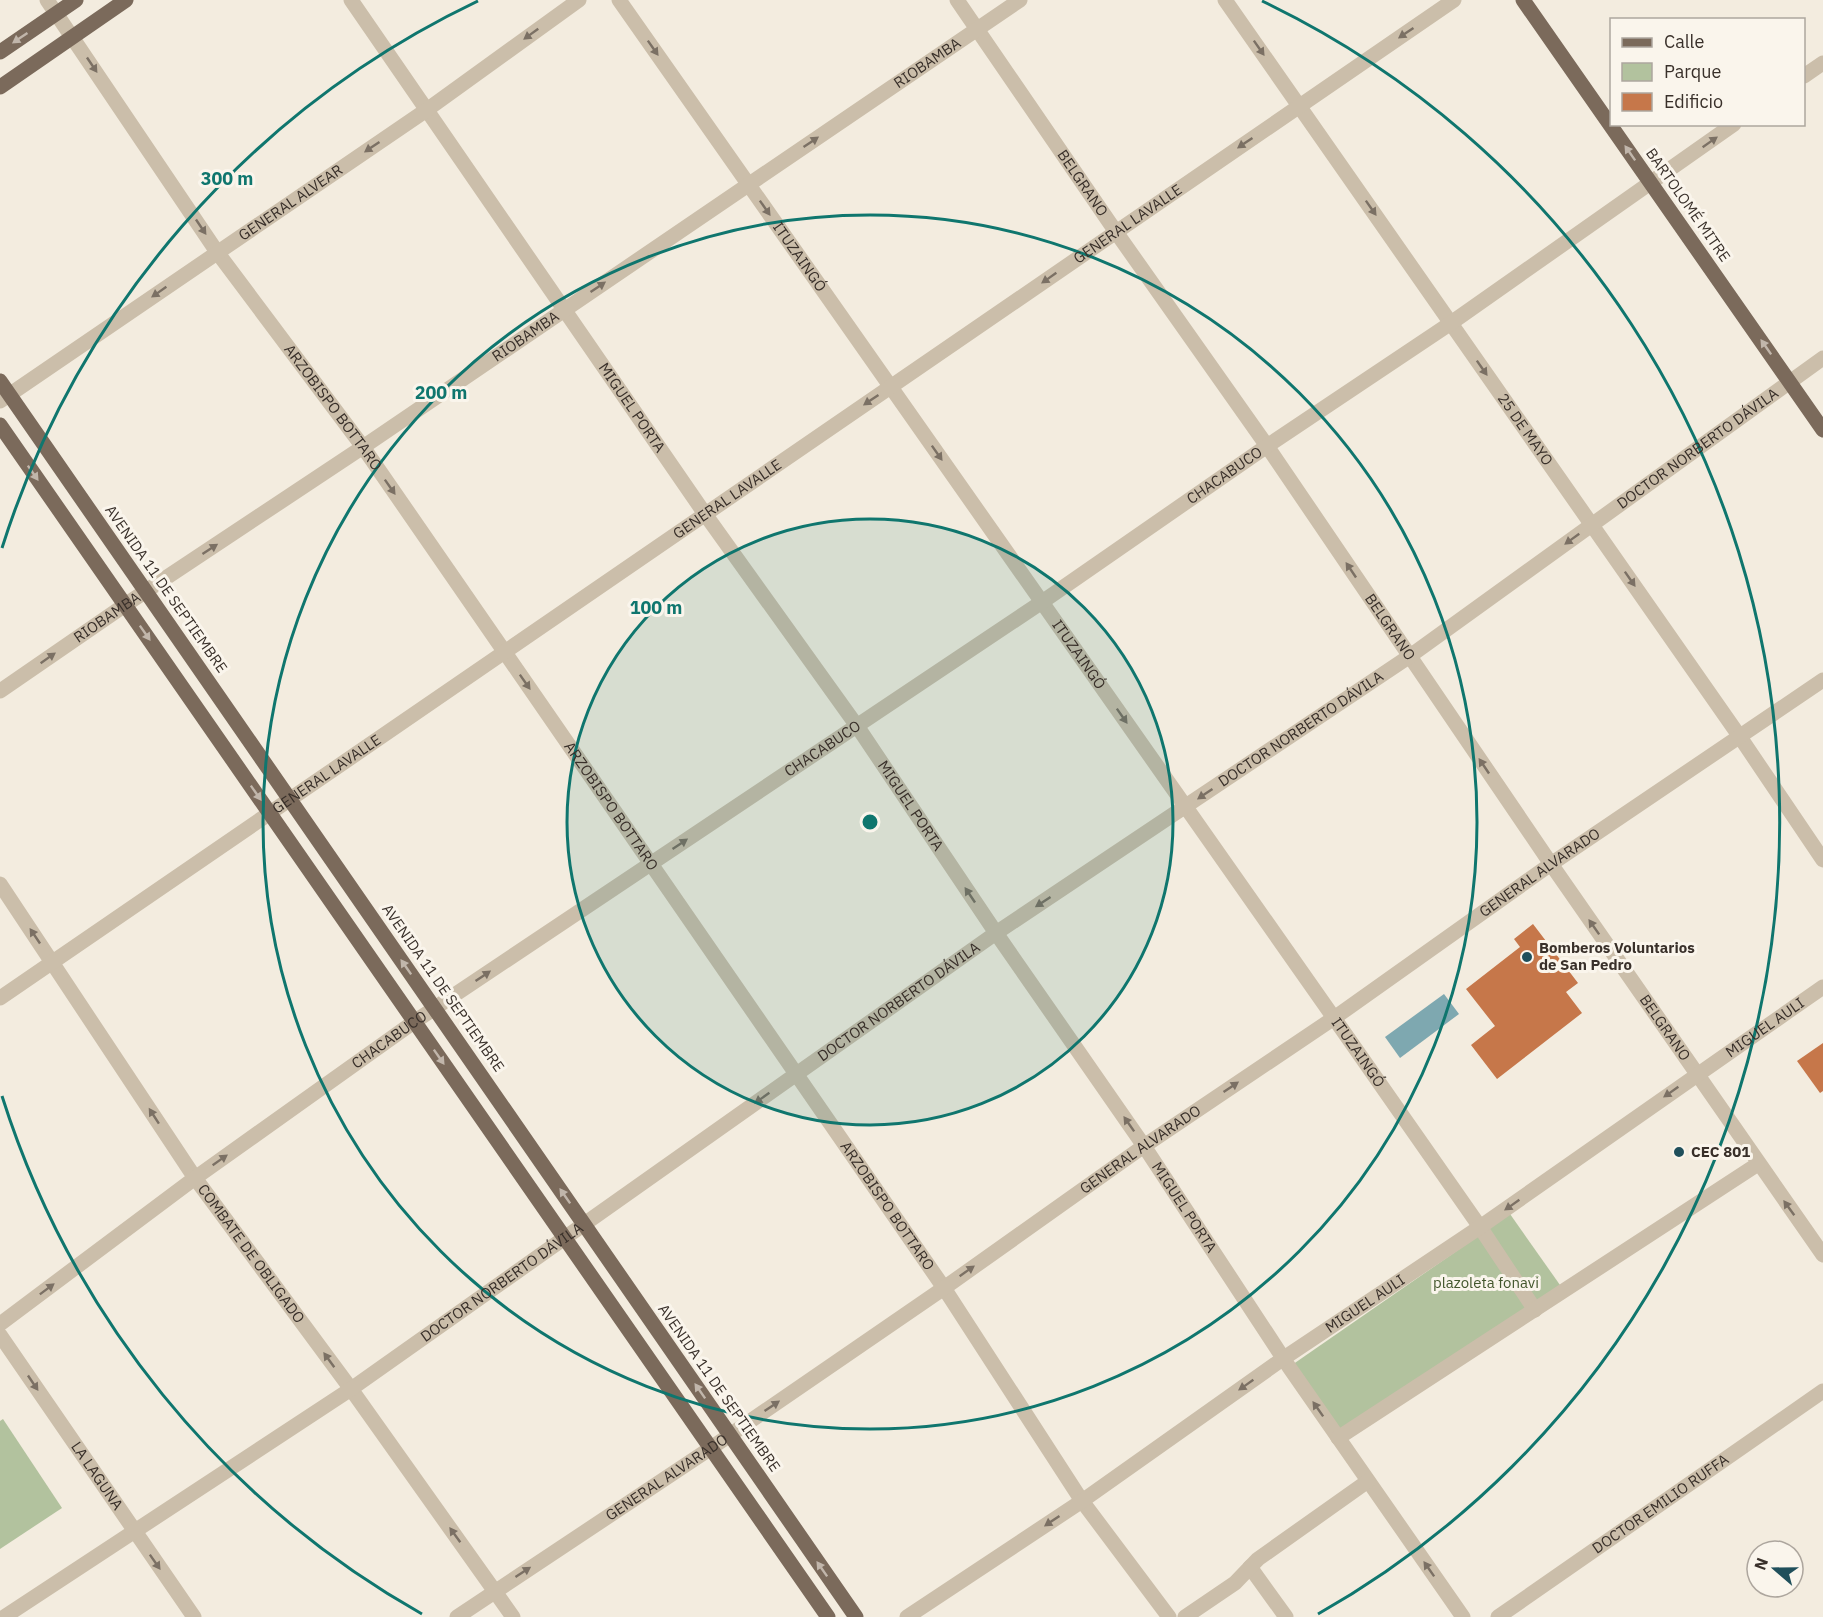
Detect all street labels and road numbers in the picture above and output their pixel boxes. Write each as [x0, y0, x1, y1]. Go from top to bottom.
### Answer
street label: RIOBAMBA [890, 33, 965, 92]
street label: BARTOLOMÉ MITRE [1642, 144, 1735, 265]
street label: BELGRANO [1053, 146, 1112, 220]
street label: GENERAL ALVEAR [235, 160, 346, 244]
street label: GENERAL LAVALLE [1070, 180, 1186, 268]
street label: ITUZAINGÓ [769, 218, 831, 295]
street label: RIOBAMBA [488, 306, 563, 366]
street label: ARZOBISPO BOTTARO [280, 340, 386, 474]
street label: MIGUEL PORTA [595, 359, 670, 456]
street label: DOCTOR NORBERTO DÁVILA [1613, 383, 1782, 513]
street label: 25 DE MAYO [1494, 389, 1557, 469]
street label: CHACABUCO [1183, 442, 1266, 508]
street label: GENERAL LAVALLE [669, 455, 785, 543]
street label: AVENIDA 11 DE SEPTIEMBRE [101, 501, 232, 676]
street label: RIOBAMBA [70, 587, 144, 647]
street label: BELGRANO [1361, 590, 1420, 664]
street label: ITUZAINGÓ [1048, 616, 1110, 693]
street label: DOCTOR NORBERTO DÁVILA [1214, 666, 1387, 791]
street label: CHACABUCO [780, 716, 864, 781]
street label: GENERAL LAVALLE [268, 730, 384, 818]
street label: ARZOBISPO BOTTARO [560, 738, 663, 874]
street label: MIGUEL PORTA [874, 757, 948, 855]
street label: GENERAL ALVARADO [1475, 824, 1604, 921]
street label: AVENIDA 11 DE SEPTIEMBRE [378, 900, 509, 1075]
street label: DOCTOR NORBERTO DÁVILA [813, 937, 984, 1065]
street label: BELGRANO [1636, 991, 1695, 1064]
street label: MIGUEL AULI [1722, 993, 1808, 1061]
street label: CHACABUCO [348, 1006, 430, 1073]
street label: ITUZAINGÓ [1328, 1014, 1389, 1091]
street label: GENERAL ALVARADO [1076, 1101, 1204, 1198]
street label: ARZOBISPO BOTTARO [837, 1138, 939, 1274]
street label: MIGUEL PORTA [1148, 1158, 1222, 1256]
street label: COMBATE DE OBLIGADO [194, 1180, 309, 1327]
street label: DOCTOR NORBERTO DÁVILA [417, 1218, 587, 1346]
street label: MIGUEL AULI [1321, 1270, 1408, 1337]
street label: AVENIDA 11 DE SEPTIEMBRE [654, 1300, 785, 1475]
street label: GENERAL ALVARADO [602, 1429, 731, 1525]
street label: LA LAGUNA [67, 1438, 128, 1514]
street label: DOCTOR EMILIO RUFFA [1588, 1449, 1733, 1558]

